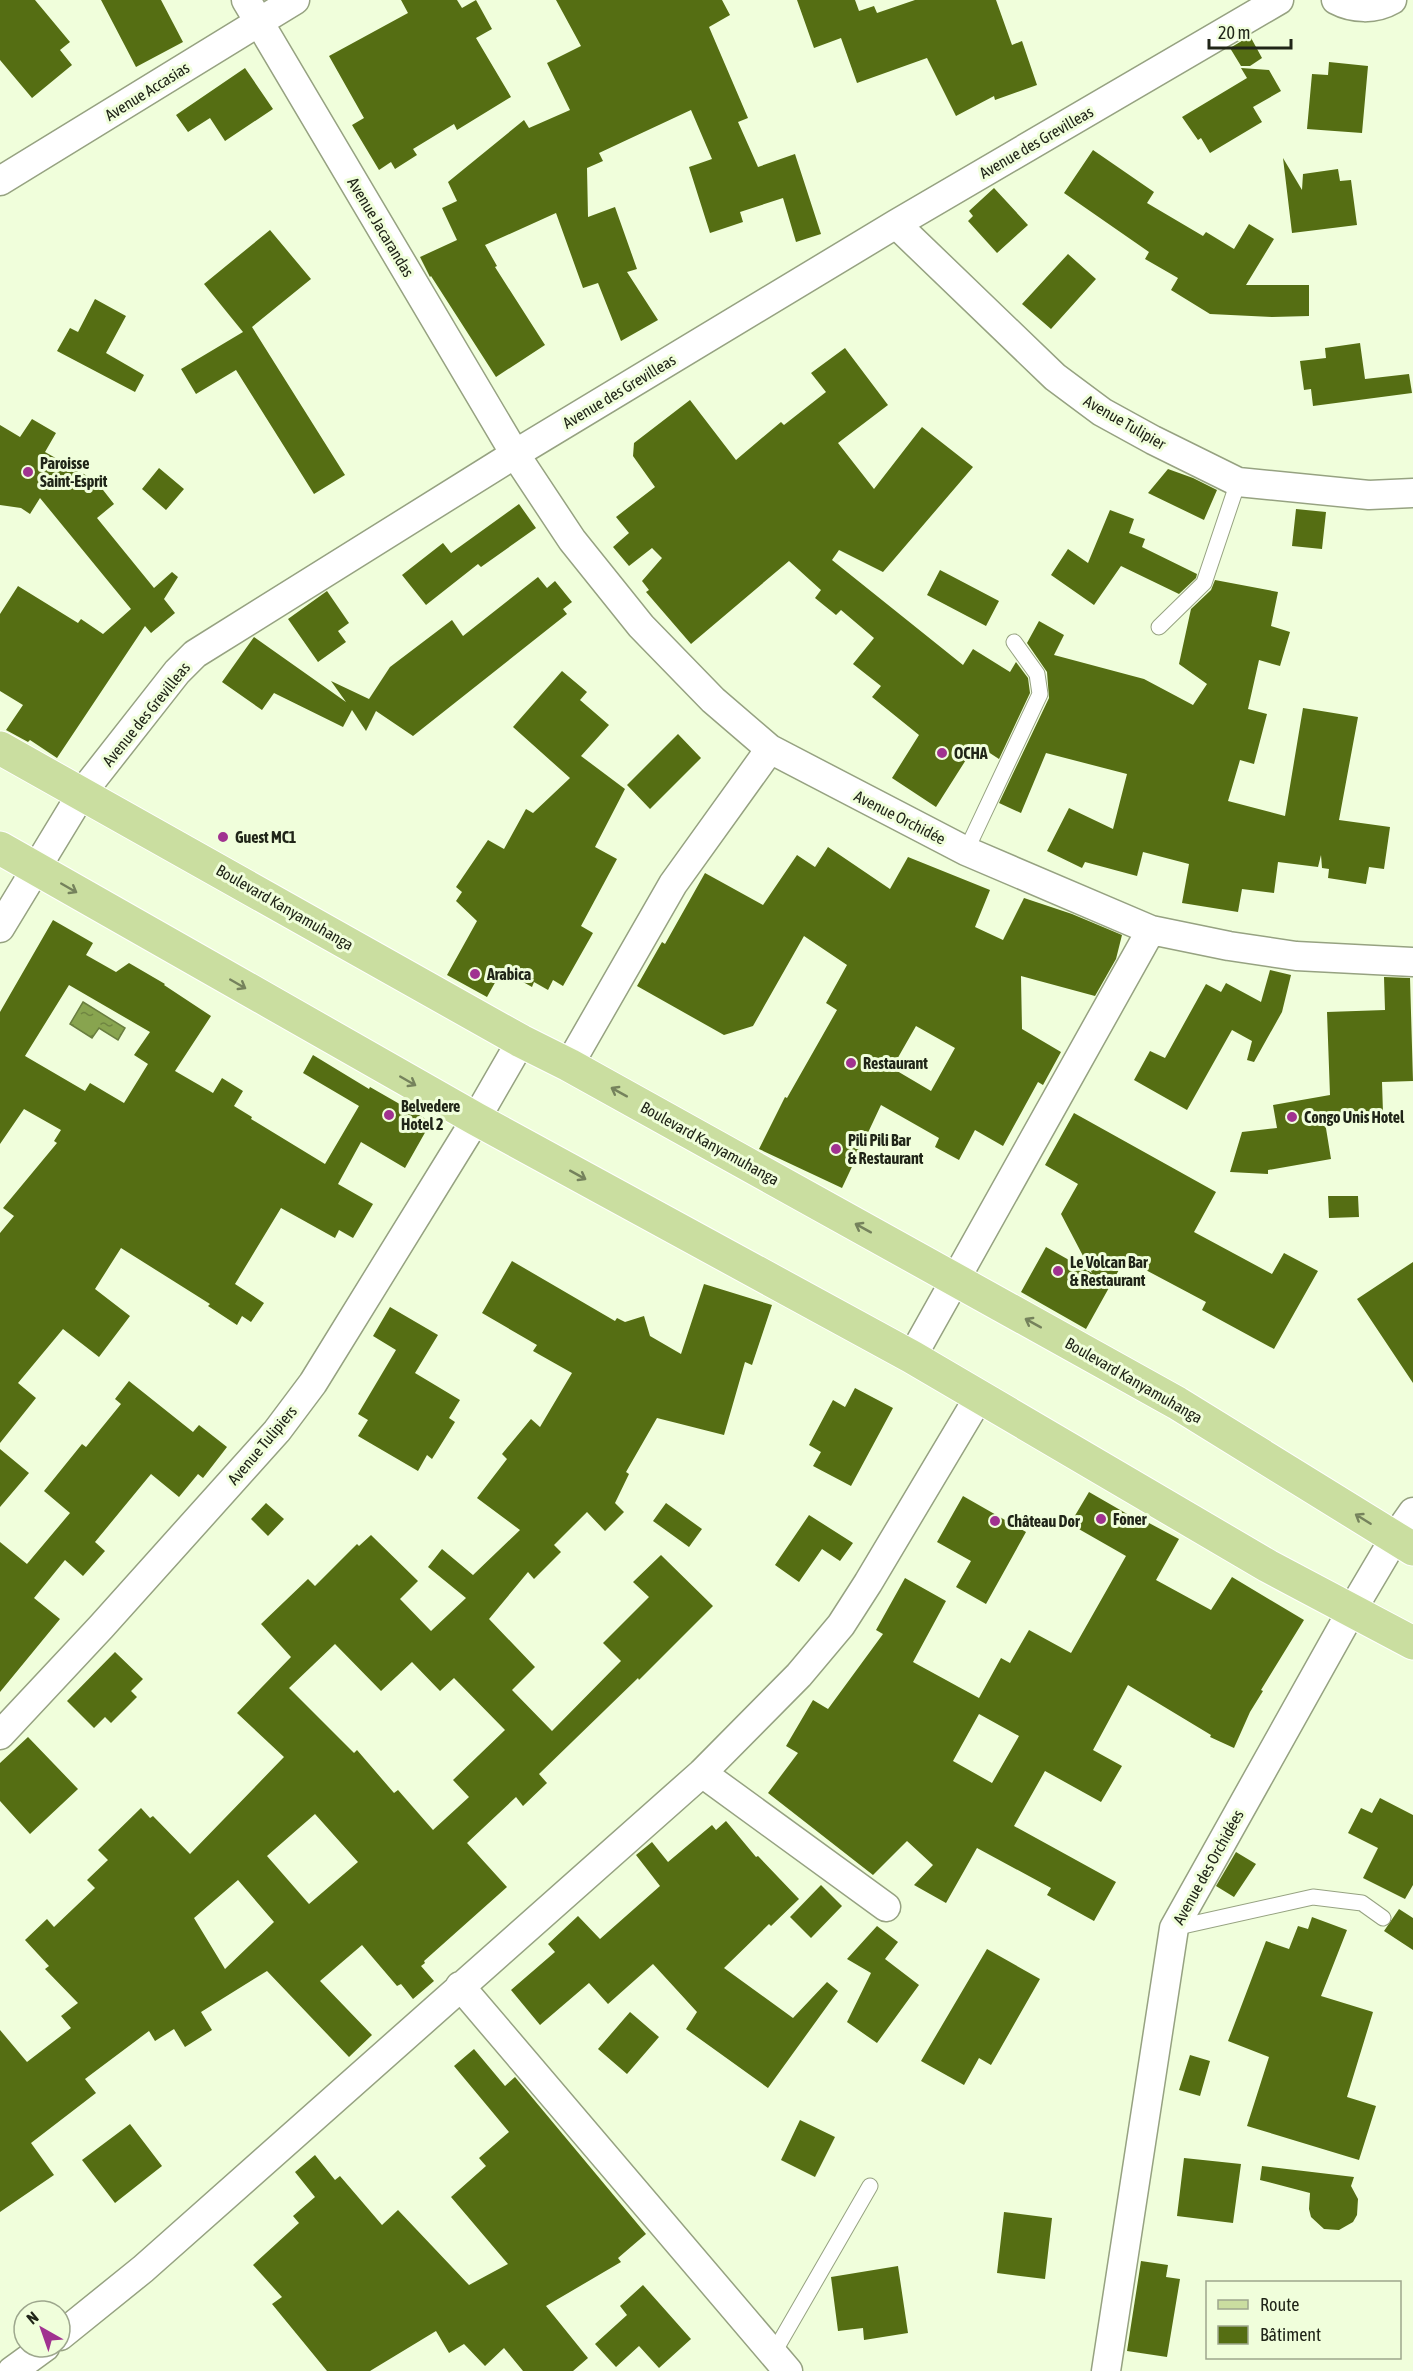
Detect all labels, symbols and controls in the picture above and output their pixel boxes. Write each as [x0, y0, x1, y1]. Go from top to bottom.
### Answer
scale bar [1209, 12, 1292, 50]
text: 20 m [1218, 22, 1250, 43]
street label: Avenue Accasias [102, 58, 193, 124]
street label: Avenue des Grevilleas [976, 102, 1096, 182]
street label: Avenue Jacarandas [344, 174, 418, 280]
street label: Avenue des Grevilleas [559, 350, 679, 432]
street label: Avenue Tulipier [1080, 391, 1169, 454]
place label: Paroisse Saint-Esprit [40, 454, 108, 490]
marker: Paroisse Saint-Esprit [21, 465, 35, 479]
street label: Avenue des Grevilleas [99, 658, 194, 770]
place label: OCHA [954, 744, 988, 762]
marker: OCHA [935, 746, 949, 760]
street label: Avenue Orchidée [851, 786, 949, 848]
place label: Guest MC1 [235, 828, 297, 846]
marker: Guest MC1 [216, 830, 230, 844]
street label: Boulevard Kanyamuhanga [213, 860, 357, 954]
one-way arrow [60, 882, 77, 894]
place label: Arabica [486, 965, 531, 983]
marker: Arabica [468, 967, 482, 981]
one-way arrow [229, 979, 247, 990]
place label: Restaurant [863, 1054, 928, 1072]
marker: Restaurant [844, 1056, 858, 1070]
one-way arrow [399, 1075, 416, 1087]
one-way arrow [611, 1086, 628, 1098]
place label: Belvedere Hotel 2 [401, 1097, 460, 1133]
street label: Boulevard Kanyamuhanga [637, 1098, 782, 1189]
marker: Belvedere Hotel 2 [382, 1108, 396, 1122]
place label: Congo Unis Hotel [1304, 1108, 1405, 1126]
marker: Congo Unis Hotel [1285, 1110, 1299, 1124]
place label: Pili Pili Bar & Restaurant [848, 1131, 924, 1167]
marker: Pili Pili Bar & Restaurant [829, 1142, 843, 1156]
one-way arrow [569, 1170, 587, 1181]
one-way arrow [854, 1221, 871, 1233]
place label: Le Volcan Bar & Restaurant [1070, 1253, 1148, 1289]
marker: Le Volcan Bar & Restaurant [1051, 1264, 1065, 1278]
one-way arrow [1025, 1316, 1042, 1328]
street label: Boulevard Kanyamuhanga [1062, 1333, 1206, 1427]
street label: Avenue Tulipiers [224, 1402, 301, 1489]
place label: Foner [1113, 1510, 1147, 1528]
place label: Château Dor [1007, 1512, 1080, 1530]
marker: Foner [1094, 1512, 1108, 1526]
one-way arrow [1355, 1513, 1372, 1525]
marker: Château Dor [988, 1514, 1002, 1528]
street label: Avenue des Orchidées [1169, 1806, 1247, 1927]
legend [1206, 2281, 1401, 2359]
text: Route [1260, 2294, 1299, 2315]
north arrow [12, 2299, 72, 2359]
text: N [23, 2308, 42, 2327]
text: Bâtiment [1260, 2324, 1321, 2345]

